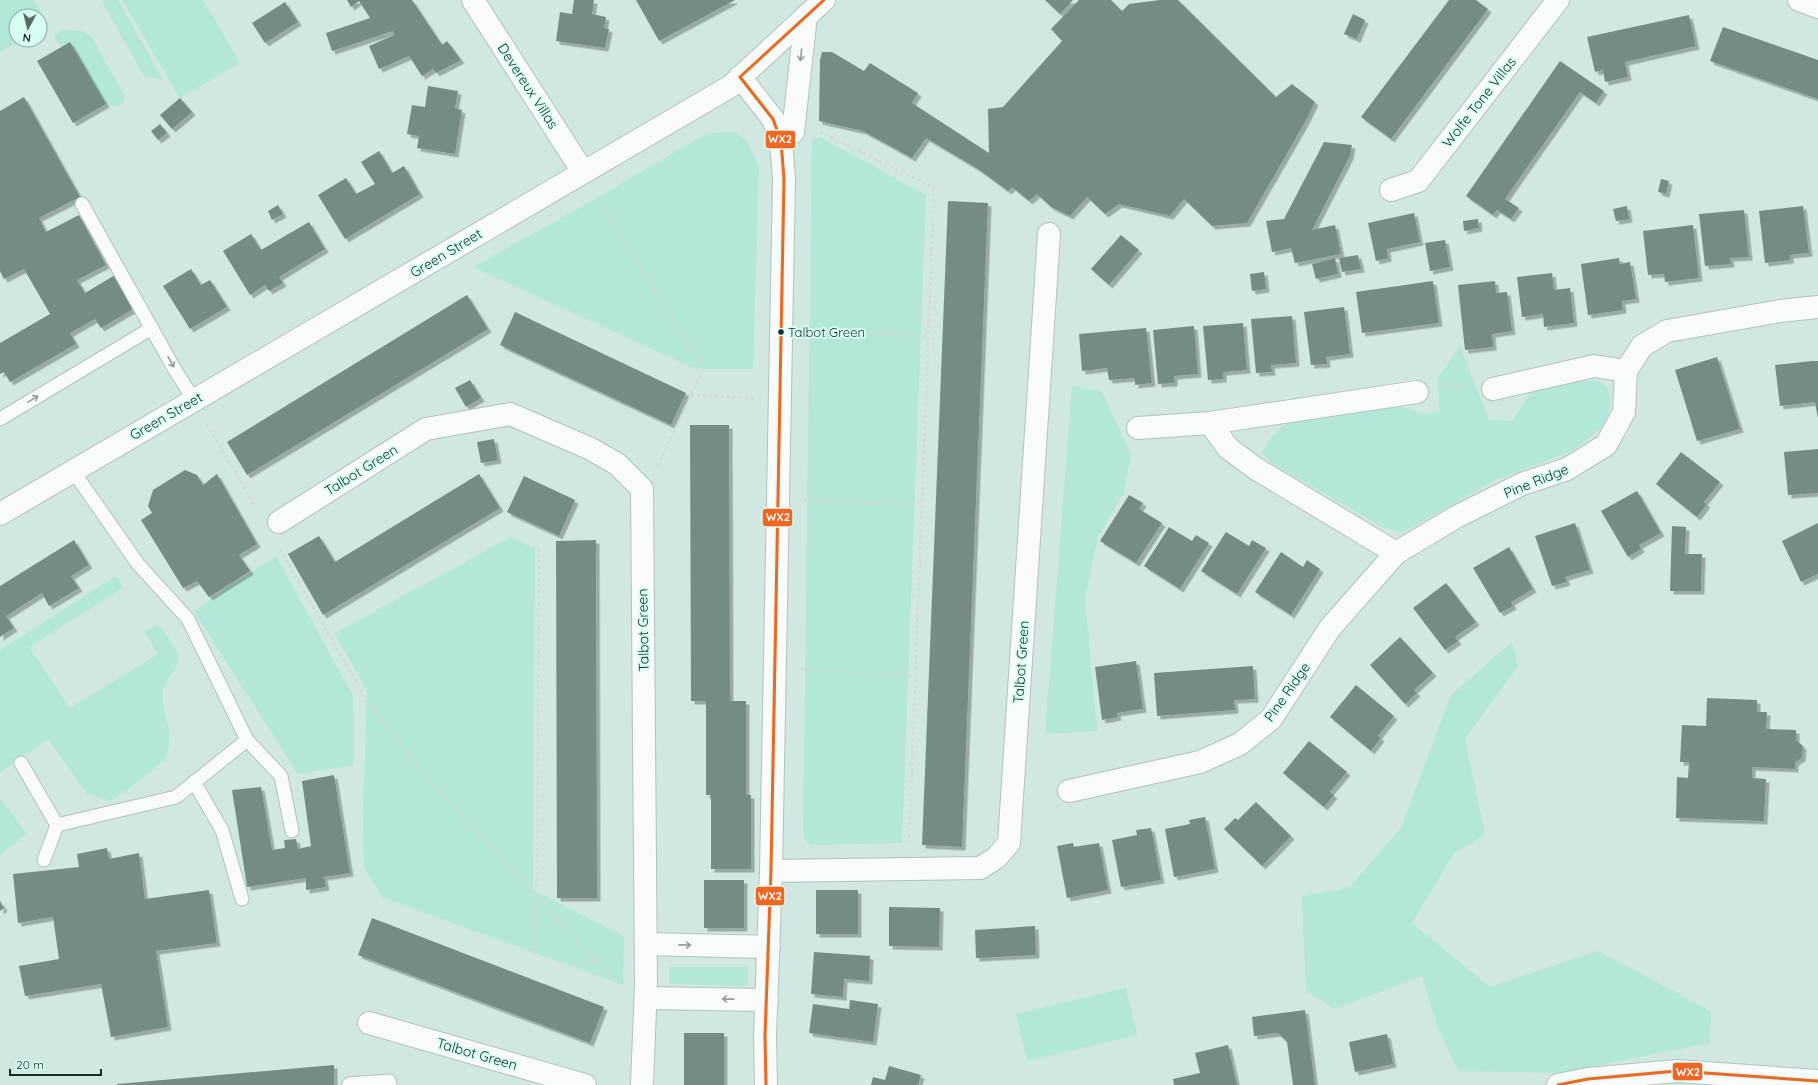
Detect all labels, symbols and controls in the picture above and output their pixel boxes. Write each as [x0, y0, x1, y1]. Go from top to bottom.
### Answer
north arrow [8, 8, 48, 48]
text: N [22, 30, 32, 45]
street label: Devereux Villas [494, 40, 562, 132]
one-way arrow [797, 48, 805, 61]
street label: Wolfe Tone Villas [1438, 53, 1520, 151]
line badge: WX2 [765, 130, 796, 149]
text: WX2 [768, 132, 792, 146]
street label: Green Street [407, 224, 485, 282]
place label: Talbot Green [788, 324, 865, 340]
marker: Talbot Green [776, 327, 786, 337]
one-way arrow [167, 356, 175, 368]
street label: Green Street [127, 388, 206, 444]
one-way arrow [27, 394, 39, 402]
street label: Talbot Green [321, 440, 401, 500]
street label: Pine Ridge [1501, 460, 1571, 502]
line badge: WX2 [762, 508, 793, 527]
text: WX2 [766, 510, 790, 524]
street label: Talbot Green [633, 588, 653, 672]
street label: Talbot Green [1009, 620, 1033, 704]
street label: Pine Ridge [1260, 659, 1314, 725]
line badge: WX2 [755, 886, 785, 906]
text: WX2 [758, 889, 782, 903]
one-way arrow [678, 941, 691, 949]
one-way arrow [722, 995, 735, 1003]
street label: Talbot Green [435, 1034, 519, 1074]
scale bar [10, 1051, 101, 1077]
text: 20 m [16, 1057, 44, 1072]
line badge: WX2 [1672, 1062, 1703, 1081]
text: WX2 [1676, 1065, 1700, 1079]

